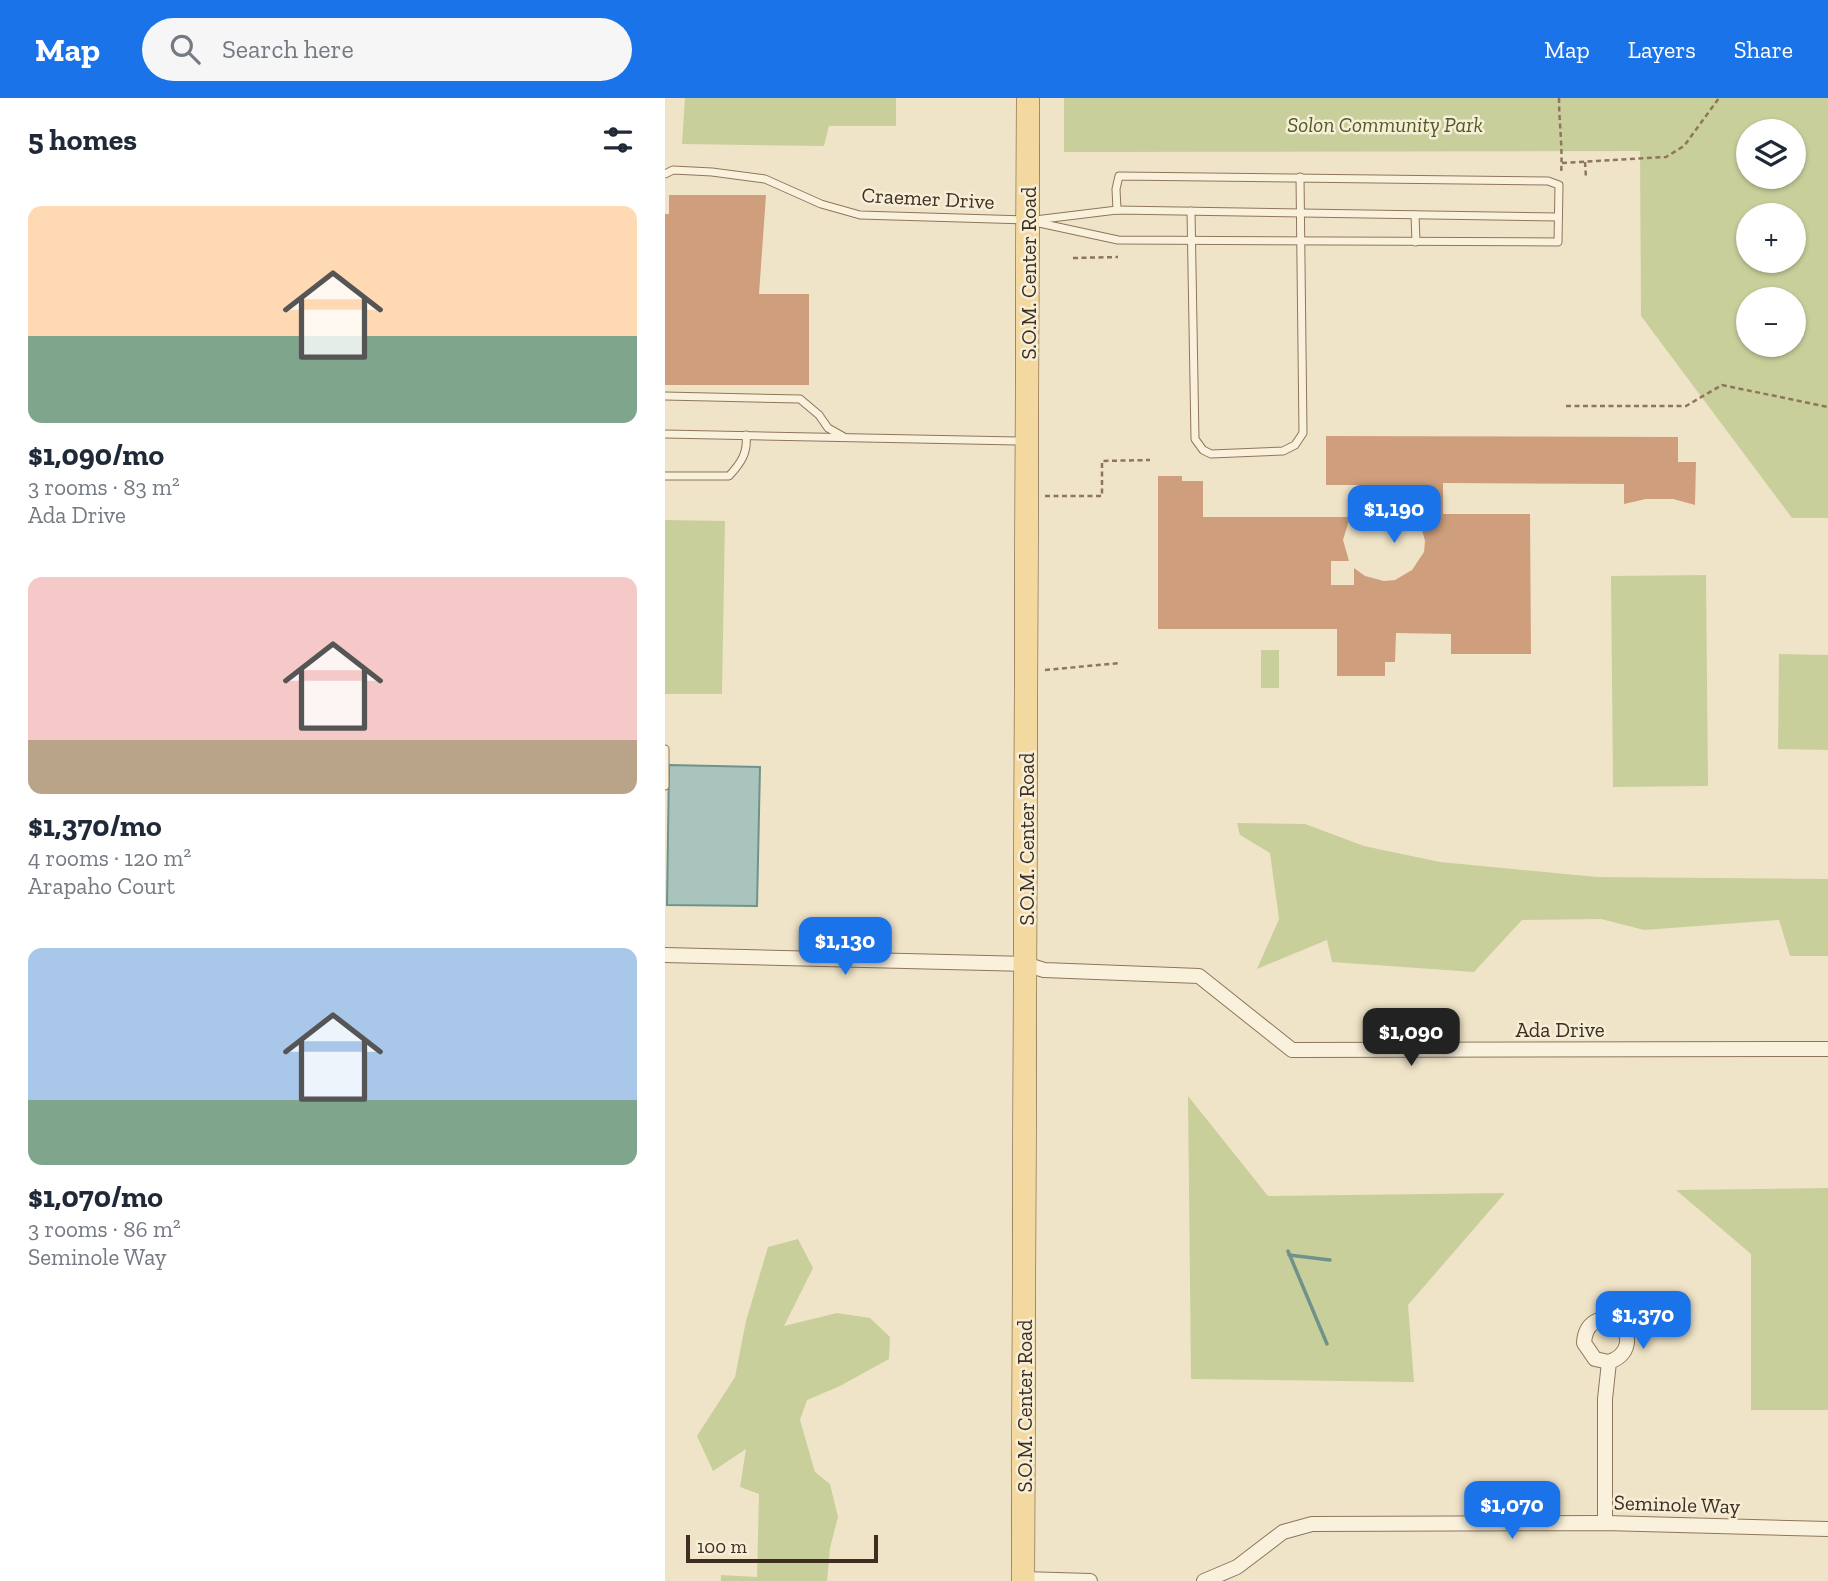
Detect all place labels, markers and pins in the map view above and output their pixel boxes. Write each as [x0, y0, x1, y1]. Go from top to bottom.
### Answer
pin: $1,190 [1337, 486, 1451, 545]
pin: $1,130 [788, 918, 902, 977]
pin: $1,090 [1354, 1009, 1468, 1068]
pin: $1,370 [1586, 1292, 1700, 1351]
pin: $1,070 [1455, 1482, 1569, 1541]

